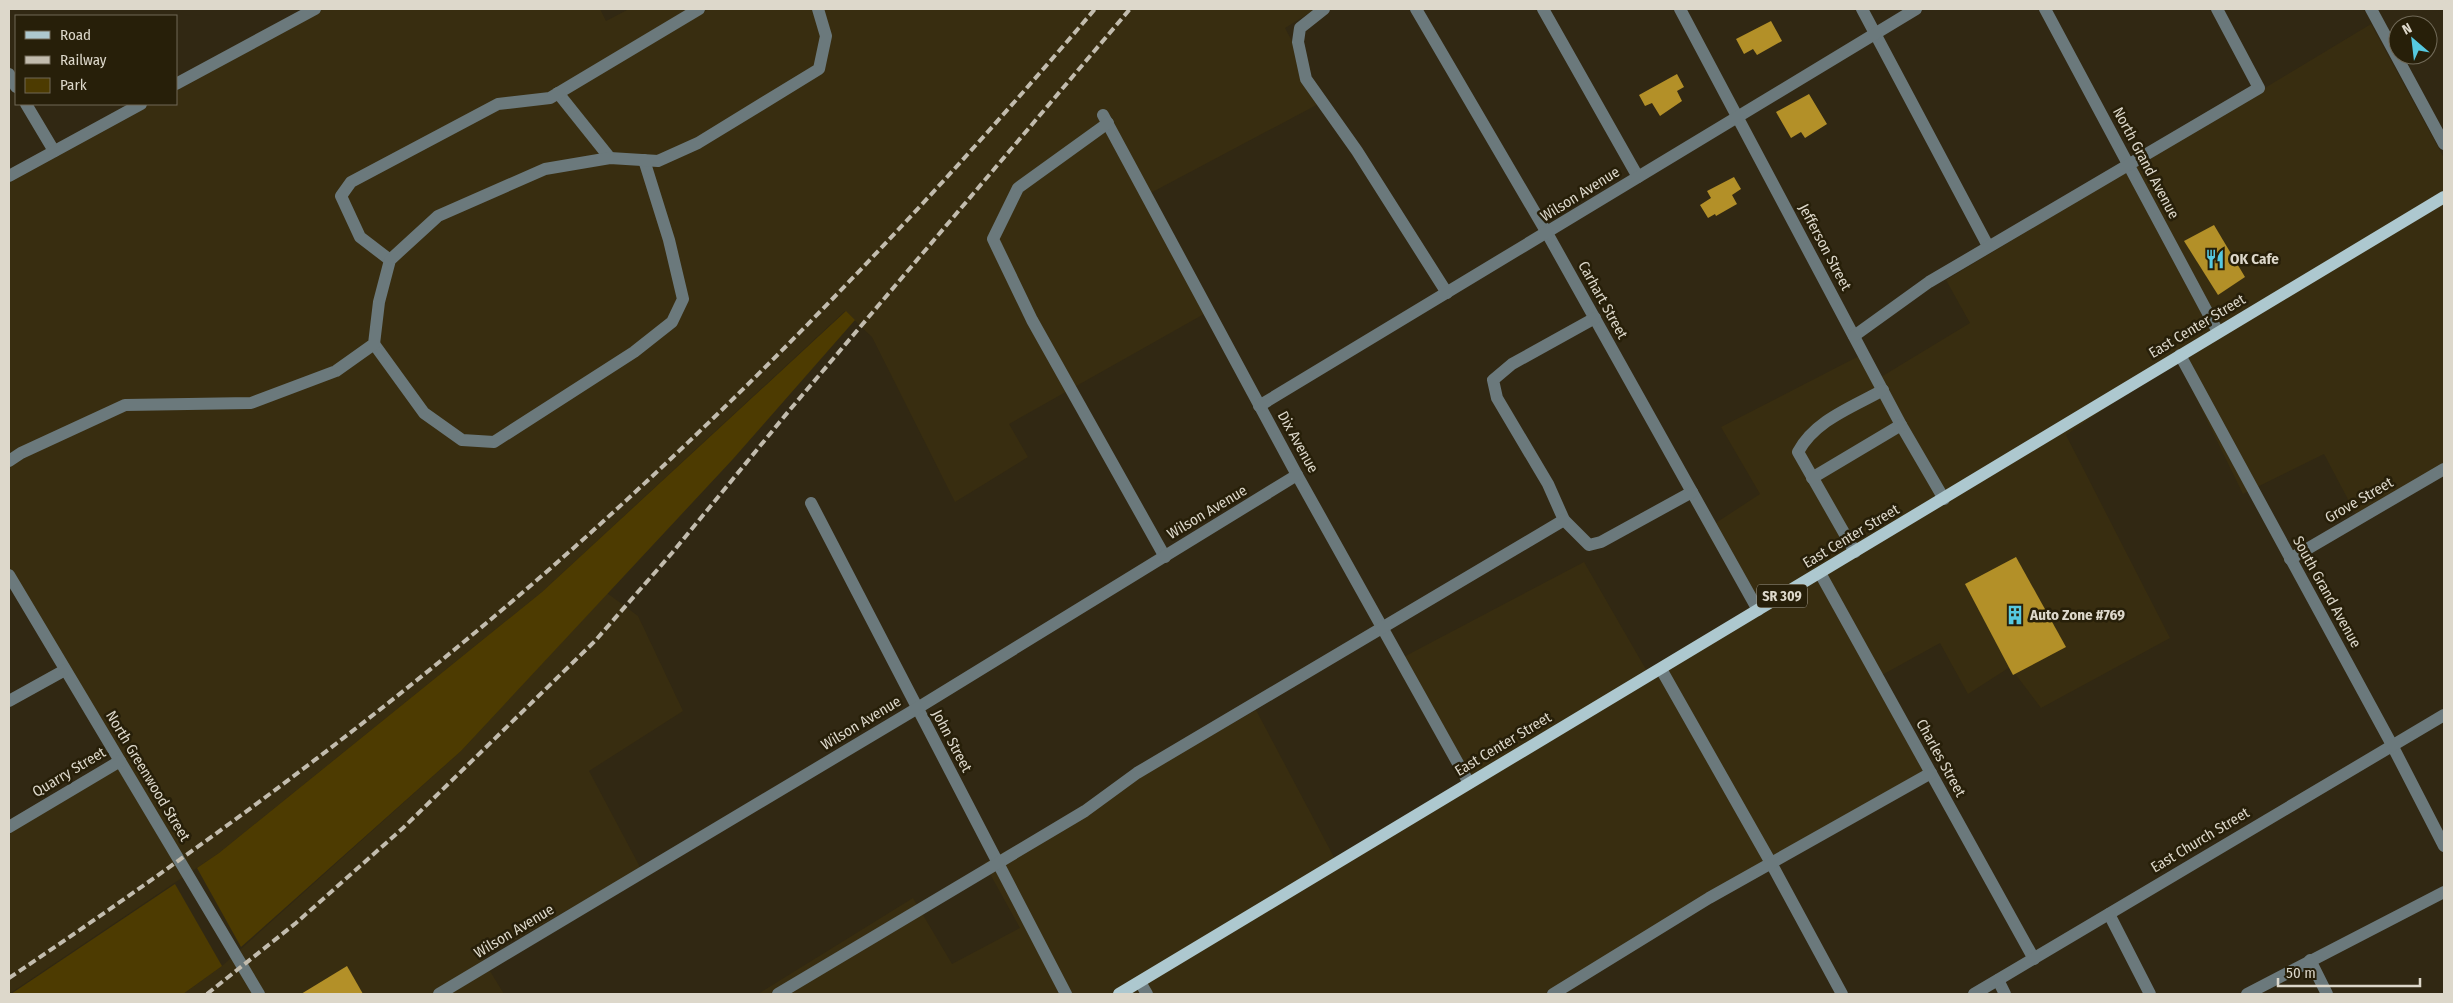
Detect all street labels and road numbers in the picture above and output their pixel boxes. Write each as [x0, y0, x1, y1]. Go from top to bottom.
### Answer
street label: North Grand Avenue [2109, 104, 2183, 222]
street label: Wilson Avenue [1537, 163, 1623, 225]
street label: Jefferson Street [1795, 201, 1855, 293]
street label: Carhart Street [1574, 258, 1632, 342]
street label: East Center Street [2146, 290, 2249, 362]
street label: Dix Avenue [1274, 408, 1322, 476]
street label: Grove Street [2322, 473, 2396, 527]
street label: Wilson Avenue [1164, 481, 1250, 543]
street label: East Center Street [1800, 500, 1903, 572]
street label: South Grand Avenue [2289, 533, 2365, 651]
road number: SR 309 [1757, 584, 1807, 608]
street label: Wilson Avenue [818, 692, 904, 754]
street label: John Street [928, 707, 976, 775]
street label: North Greenwood Street [102, 708, 194, 844]
street label: East Center Street [1452, 708, 1555, 780]
street label: Charles Street [1912, 716, 1970, 800]
street label: Quarry Street [29, 743, 109, 801]
street label: East Church Street [2147, 803, 2253, 876]
street label: Wilson Avenue [471, 900, 557, 962]

